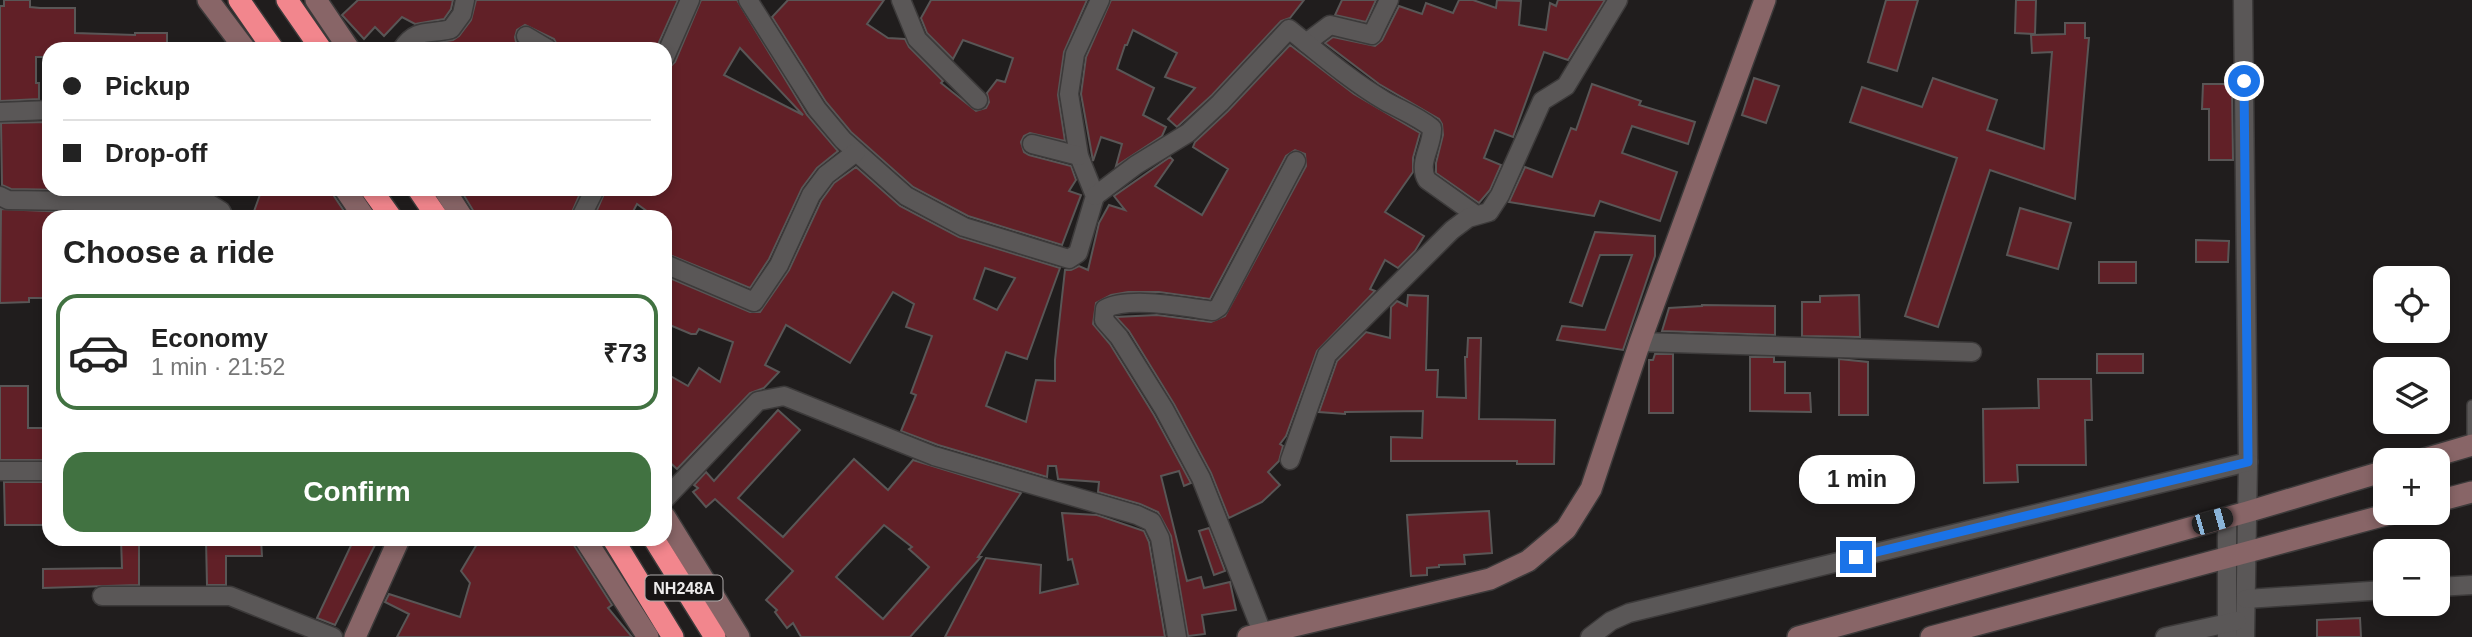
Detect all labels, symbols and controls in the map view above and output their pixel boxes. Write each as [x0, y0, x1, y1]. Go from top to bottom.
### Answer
route start [2228, 65, 2260, 97]
text: Pickup [105, 71, 190, 101]
text: Drop-off [105, 138, 208, 168]
text: Choose a ride [63, 234, 275, 270]
map controls [2373, 266, 2450, 616]
button: locate [2373, 266, 2450, 343]
icon: car [67, 321, 130, 384]
text: Economy [151, 323, 268, 353]
text: ₹73 [603, 338, 647, 368]
text: 1 min · 21:52 [151, 354, 285, 380]
button: layers [2373, 357, 2450, 434]
button: + [2373, 448, 2450, 525]
button: Confirm [63, 452, 651, 532]
callout: 1 min [1798, 456, 1914, 504]
text: 1 min [1827, 466, 1887, 492]
car [2189, 505, 2236, 537]
button: − [2373, 539, 2450, 616]
route end [1840, 541, 1872, 573]
road number: NH248A [646, 576, 722, 600]

